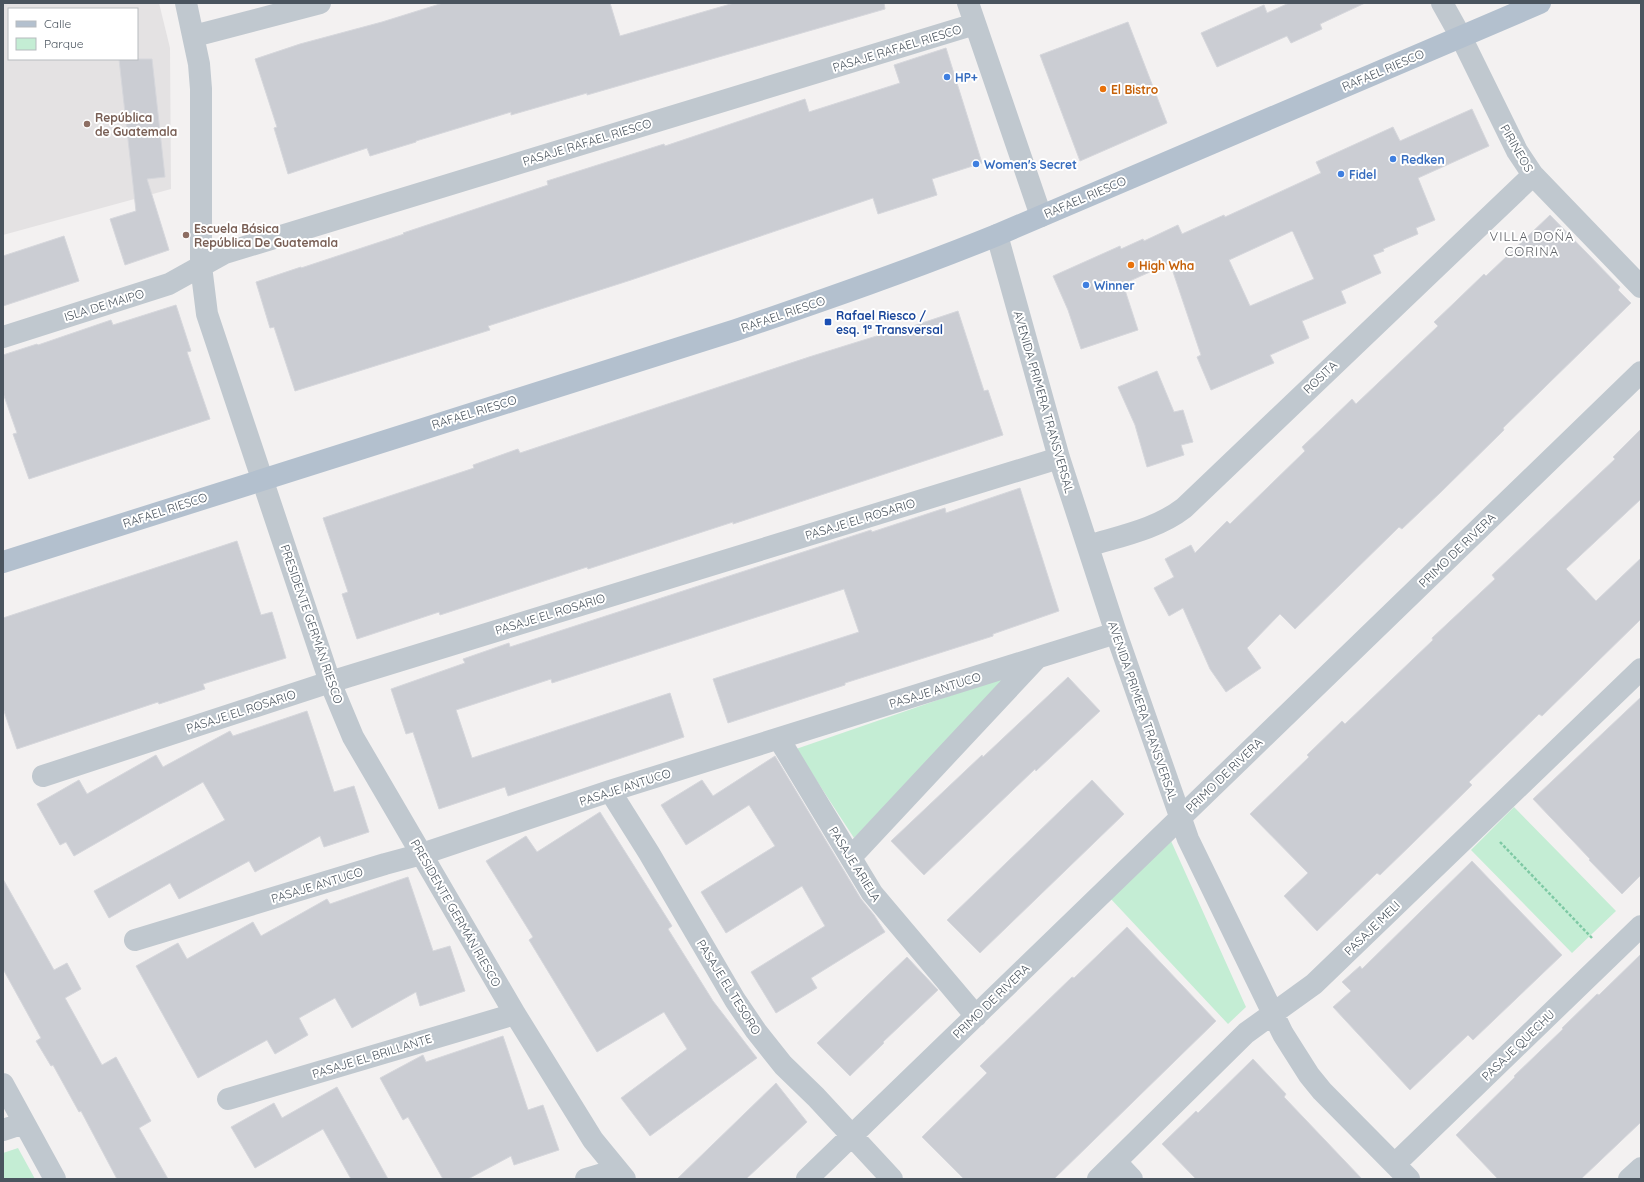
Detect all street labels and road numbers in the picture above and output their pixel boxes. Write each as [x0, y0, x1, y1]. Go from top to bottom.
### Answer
street label: PASAJE RAFAEL RIESCO [831, 21, 963, 75]
street label: RAFAEL RIESCO [1340, 46, 1426, 94]
street label: PASAJE RAFAEL RIESCO [521, 115, 653, 169]
street label: PIRINEOS [1497, 121, 1537, 175]
street label: RAFAEL RIESCO [1042, 173, 1128, 221]
street label: ISLA DE MAIPO [62, 286, 146, 324]
street label: RAFAEL RIESCO [739, 293, 827, 335]
street label: AVENIDA PRIMERA TRANSVERSAL [1011, 309, 1077, 496]
street label: ROSITA [1300, 357, 1340, 397]
street label: RAFAEL RIESCO [430, 392, 518, 432]
street label: RAFAEL RIESCO [121, 489, 209, 531]
street label: PASAJE EL ROSARIO [803, 495, 917, 543]
street label: PRIMO DE RIVERA [1415, 509, 1499, 590]
street label: PRESIDENTE GERMÁN RIESCO [278, 542, 346, 706]
street label: PASAJE EL ROSARIO [493, 590, 607, 638]
street label: AVENIDA PRIMERA TRANSVERSAL [1105, 619, 1181, 803]
street label: PASAJE ANTUCO [887, 669, 983, 711]
street label: PASAJE EL ROSARIO [184, 686, 298, 736]
street label: PRIMO DE RIVERA [1182, 734, 1266, 815]
street label: PASAJE ANTUCO [577, 765, 673, 809]
street label: PASAJE ARIELA [826, 824, 884, 904]
street label: PRESIDENTE GERMÁN RIESCO [408, 837, 504, 989]
street label: PASAJE ANTUCO [269, 864, 365, 906]
street label: PASAJE MELI [1341, 898, 1403, 958]
street label: PASAJE EL TESORO [694, 937, 764, 1037]
street label: PRIMO DE RIVERA [949, 960, 1033, 1041]
street label: PASAJE QUECHU [1478, 1006, 1558, 1084]
street label: PASAJE EL BRILLANTE [310, 1031, 434, 1081]

